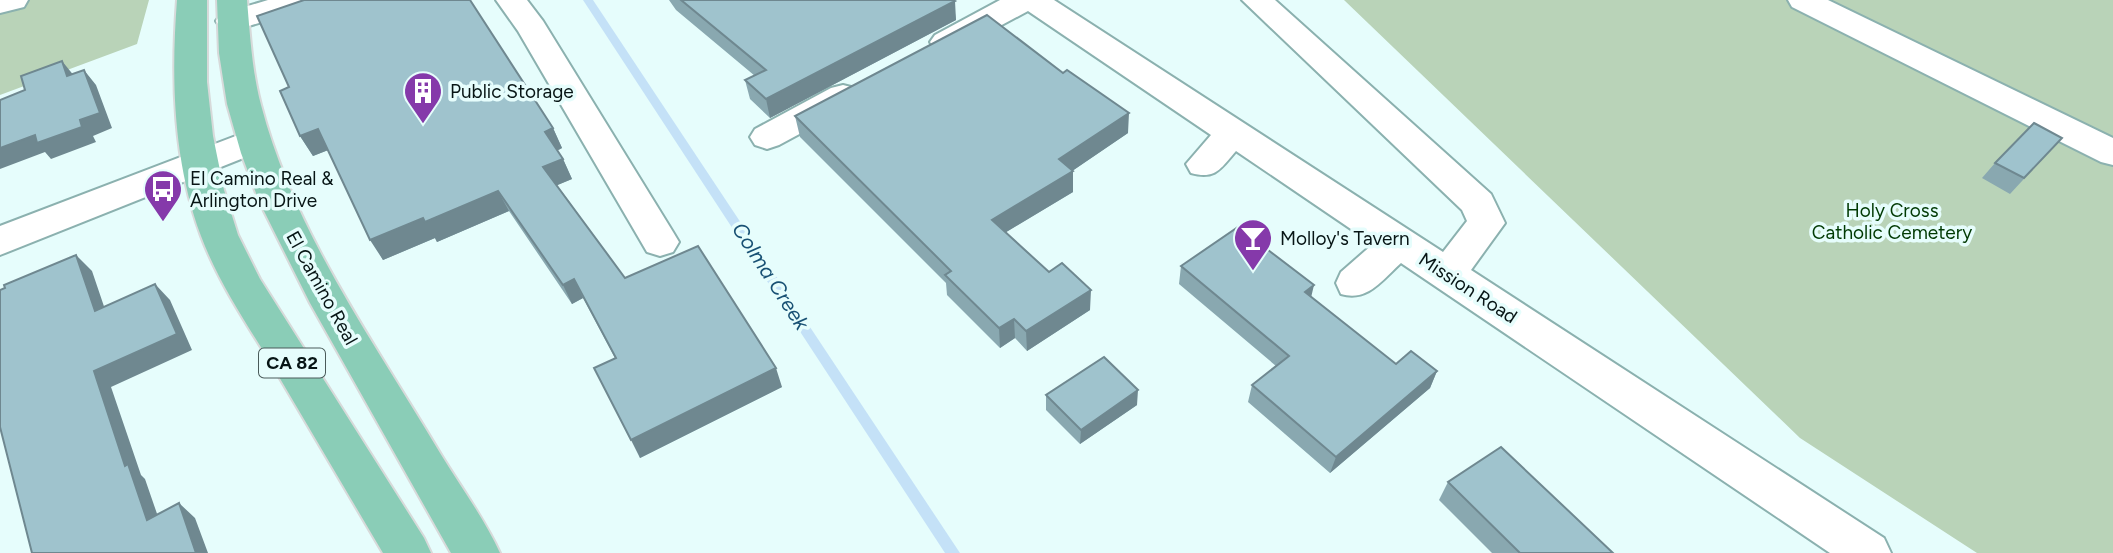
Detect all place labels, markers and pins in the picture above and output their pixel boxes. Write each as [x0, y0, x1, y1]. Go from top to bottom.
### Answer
building icon: Public Storage [402, 70, 444, 125]
place label: Public Storage [450, 80, 574, 103]
place label: El Camino Real & Arlington Drive [190, 167, 334, 212]
bus stop icon: El Camino Real & Arlington Drive [142, 168, 184, 223]
bar icon: Molloy's Tavern [1232, 217, 1274, 272]
place label: Molloy's Tavern [1280, 227, 1409, 250]

